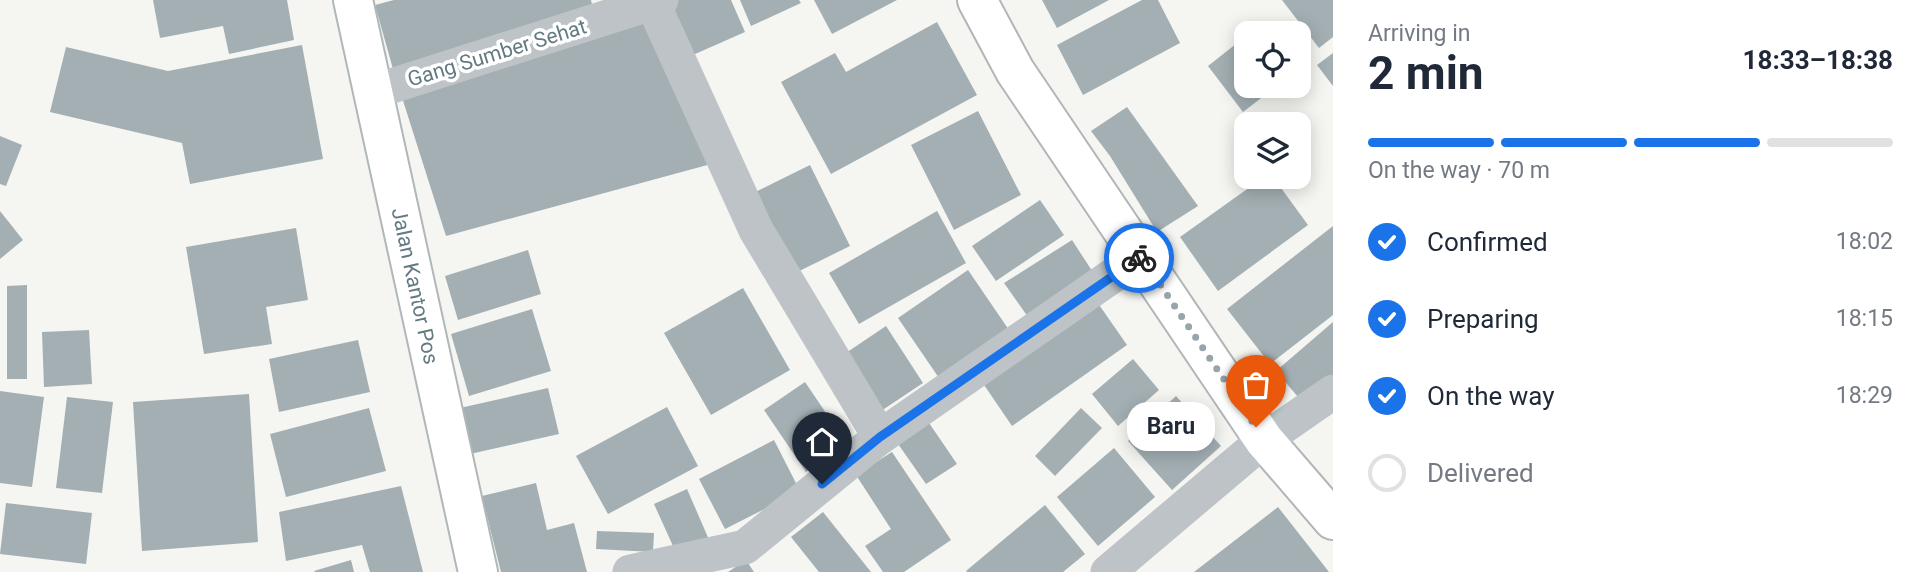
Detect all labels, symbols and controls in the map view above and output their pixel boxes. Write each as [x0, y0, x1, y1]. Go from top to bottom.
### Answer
street label: Gang Sumber Sehat [405, 14, 589, 92]
text: Arriving in [1368, 20, 1471, 47]
map controls [1234, 21, 1311, 189]
button: locate [1234, 21, 1311, 98]
text: 18:33–18:38 [1743, 45, 1893, 75]
text: 2 min [1368, 46, 1484, 100]
button: layers [1234, 112, 1311, 189]
text: On the way · 70 m [1368, 157, 1550, 184]
street label: Jalan Kantor Pos [387, 206, 443, 366]
courier [1104, 223, 1174, 293]
icon: check [1368, 223, 1406, 261]
text: Confirmed [1427, 227, 1548, 257]
text: 18:02 [1836, 228, 1893, 255]
icon: bike [1120, 239, 1158, 277]
icon: check [1368, 300, 1406, 338]
text: Preparing [1427, 304, 1539, 334]
text: 18:15 [1836, 305, 1893, 332]
pin [1226, 355, 1286, 427]
icon: bag [1237, 366, 1275, 404]
icon: check [1368, 377, 1406, 415]
text: On the way [1427, 381, 1555, 411]
text: 18:29 [1836, 382, 1893, 409]
callout: Baru [1126, 402, 1214, 452]
pin [792, 412, 852, 484]
text: Baru [1147, 413, 1195, 440]
icon: home [803, 423, 841, 461]
text: Delivered [1427, 458, 1534, 488]

